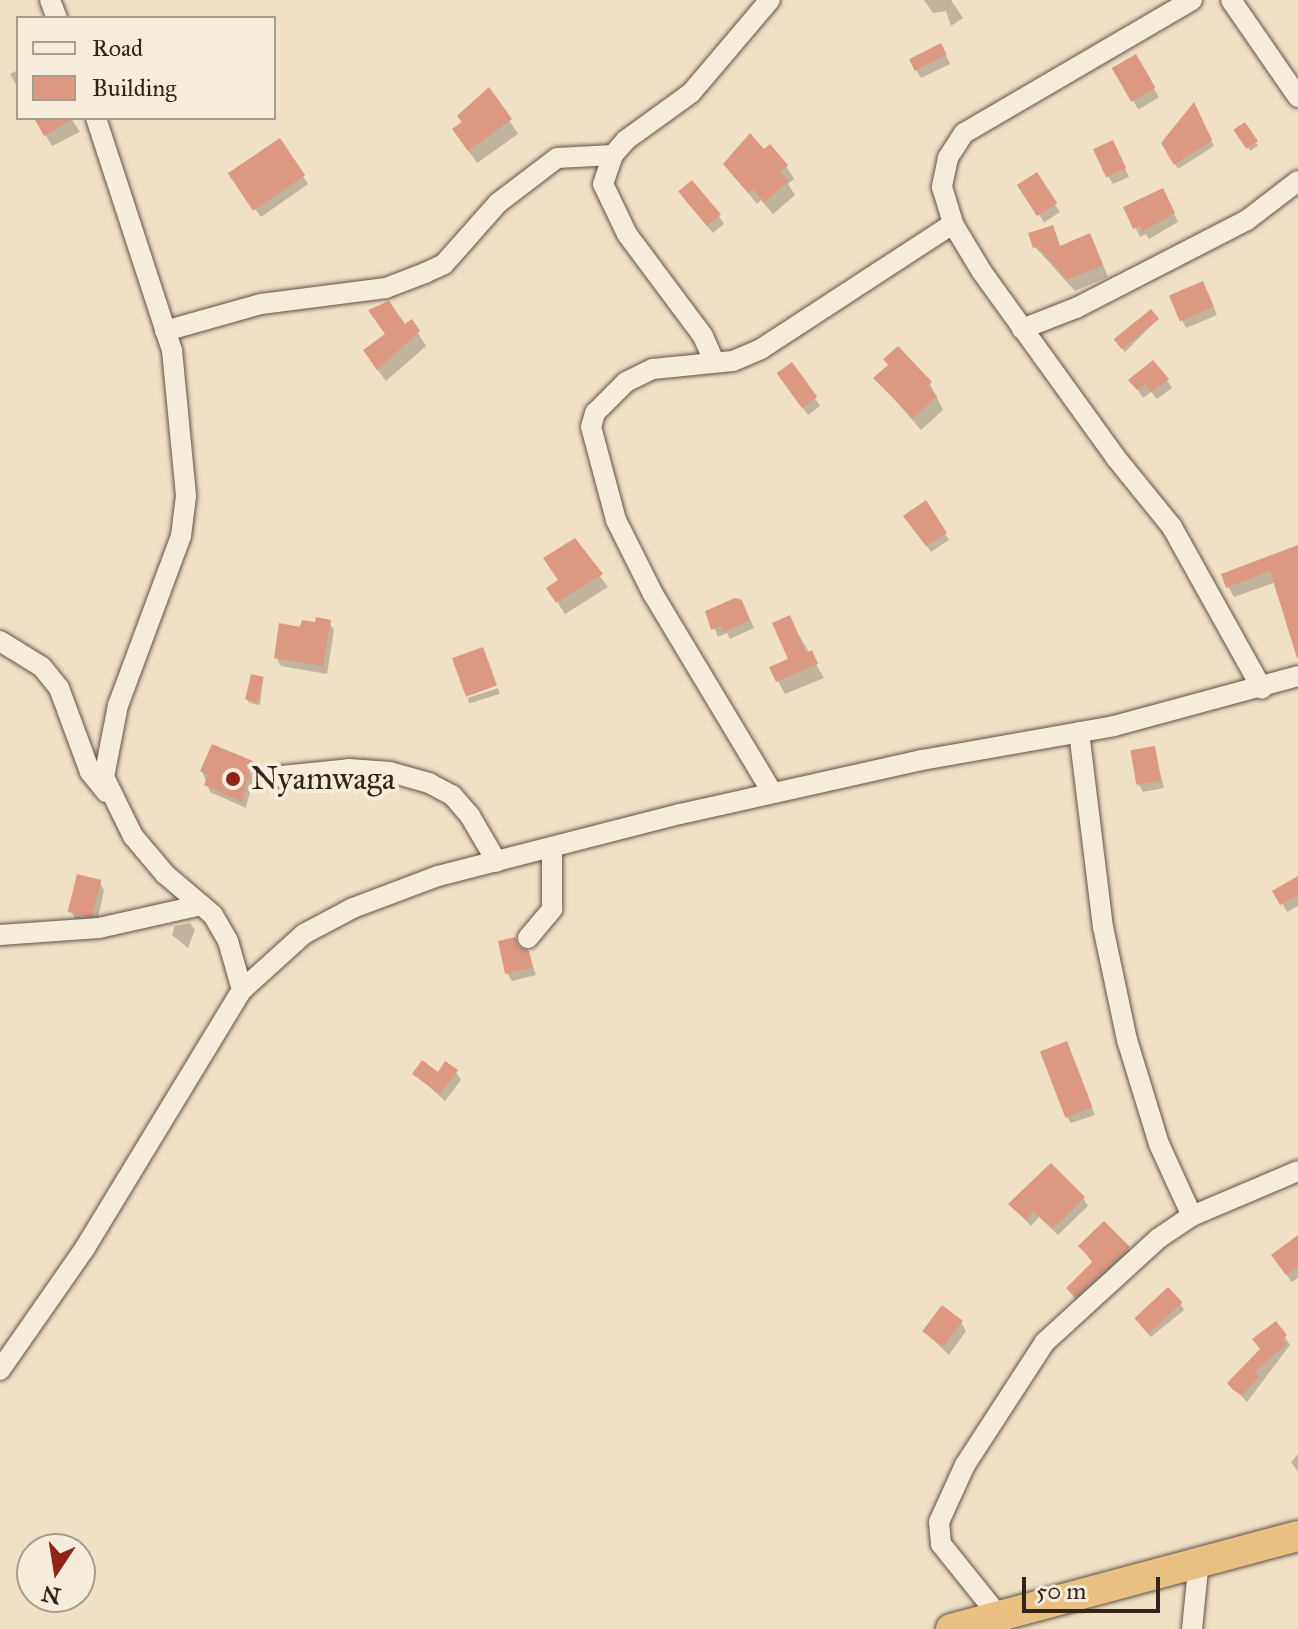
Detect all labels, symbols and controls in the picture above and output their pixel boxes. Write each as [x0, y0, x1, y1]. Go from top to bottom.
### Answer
legend [16, 16, 276, 120]
text: Road [92, 33, 143, 63]
text: Building [92, 73, 177, 103]
place label: Nyamwaga [251, 760, 395, 798]
marker: Nyamwaga [222, 768, 244, 790]
north arrow [16, 1533, 96, 1613]
scale bar [1026, 1561, 1164, 1611]
text: 50 m [1036, 1576, 1086, 1606]
text: N [39, 1580, 63, 1610]

